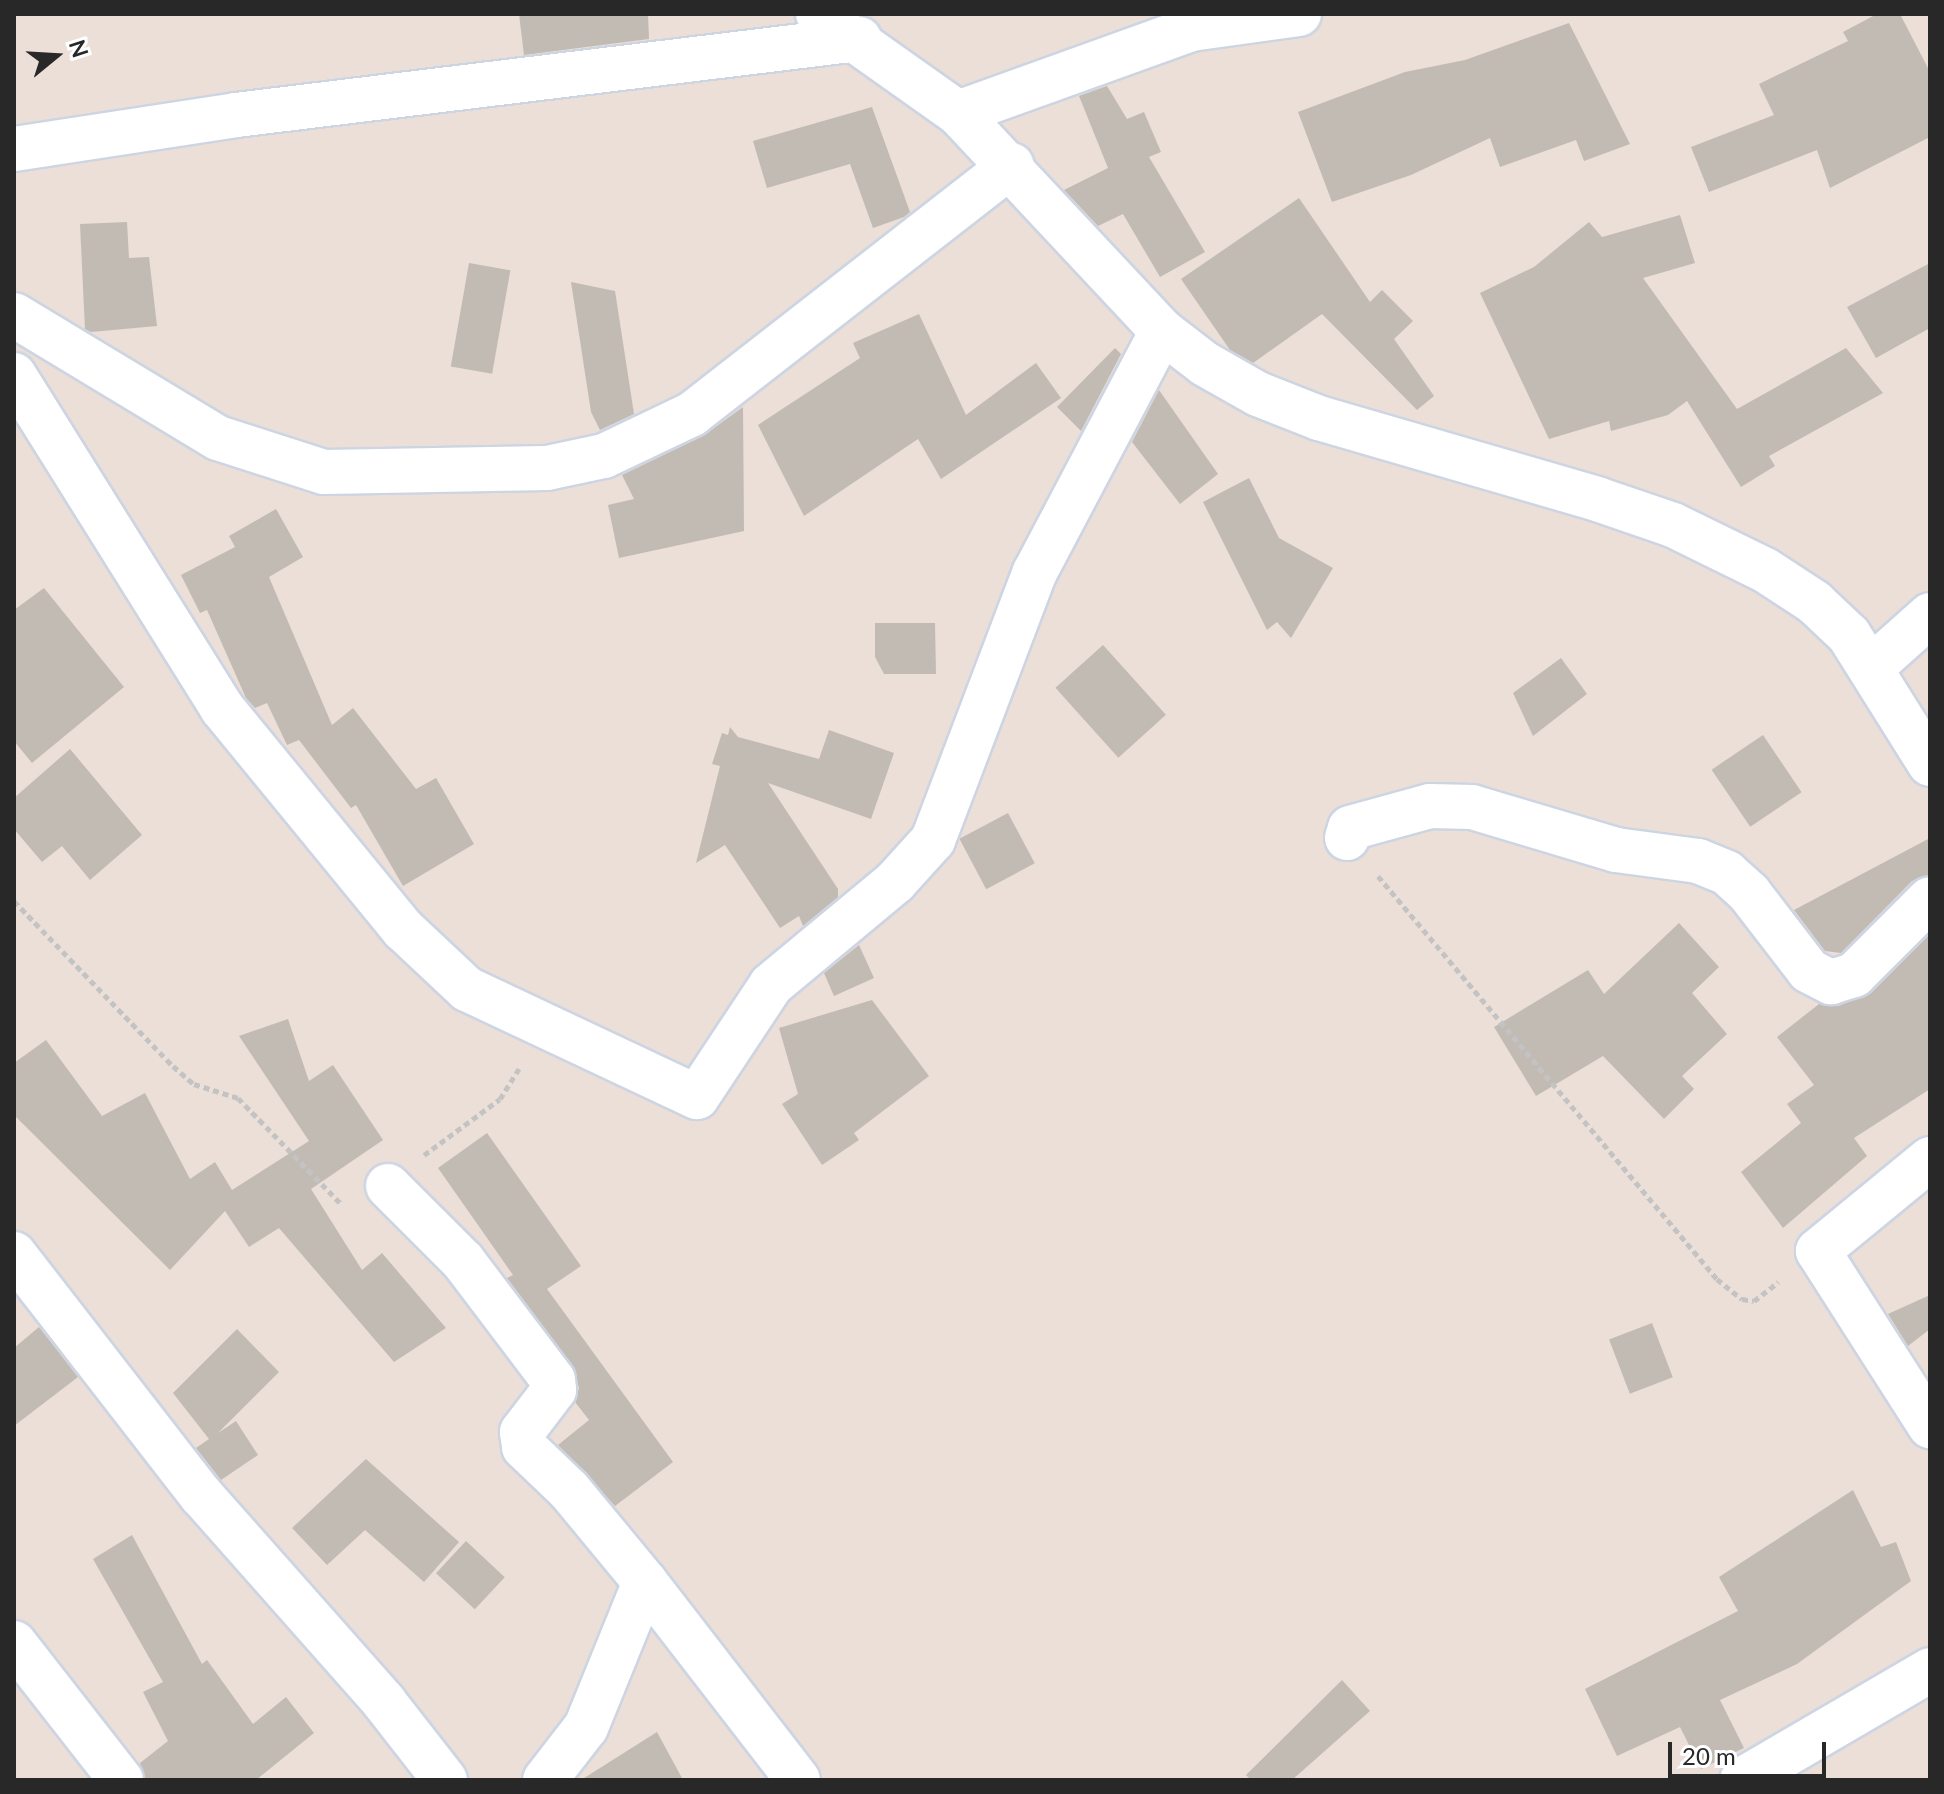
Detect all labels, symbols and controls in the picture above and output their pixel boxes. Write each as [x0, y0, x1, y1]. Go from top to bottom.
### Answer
north arrow [16, 16, 96, 96]
text: N [64, 36, 95, 61]
scale bar [1672, 1726, 1830, 1776]
text: 20 m [1682, 1741, 1736, 1770]

